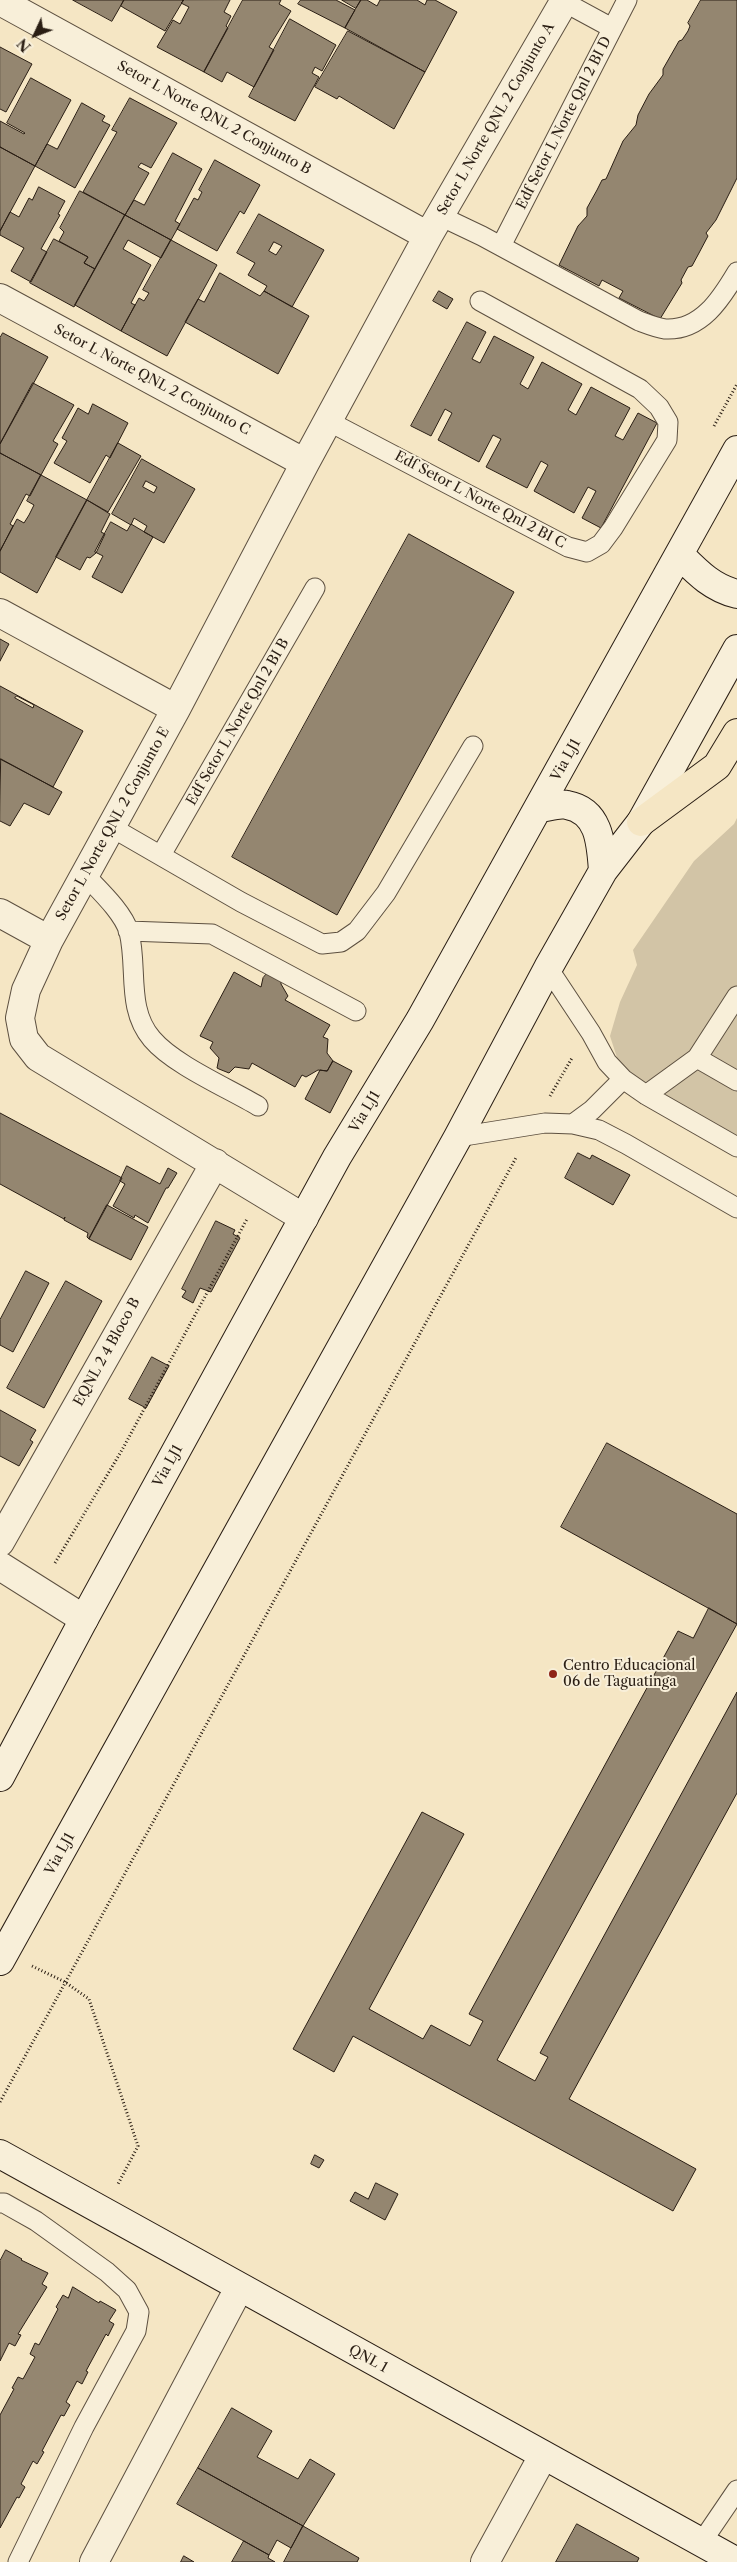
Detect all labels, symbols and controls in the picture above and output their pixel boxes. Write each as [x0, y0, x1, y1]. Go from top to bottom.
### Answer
north arrow [10, 10, 60, 60]
street label: Setor L Norte QNL 2 Conjunto A [434, 20, 558, 218]
street label: Edf Setor L Norte Qnl 2 BI D [513, 34, 615, 212]
text: N [13, 35, 35, 56]
street label: Setor L Norte QNL 2 Conjunto B [114, 58, 314, 178]
street label: Setor L Norte QNL 2 Conjunto C [51, 321, 253, 439]
street label: Edf Setor L Norte Qnl 2 BI C [392, 448, 568, 552]
street label: Edf Setor L Norte Qnl 2 BI B [183, 636, 293, 808]
street label: Setor L Norte QNL 2 Conjunto E [53, 724, 173, 924]
street label: Via LJ1 [548, 736, 584, 784]
street label: Via LJ1 [346, 1088, 384, 1136]
street label: EQNL 2 4 Bloco B [70, 1295, 144, 1409]
street label: Via LJ1 [150, 1442, 186, 1490]
place label: Centro Educacional 06 de Taguatinga [563, 1658, 695, 1690]
marker: Centro Educacional 06 de Taguatinga [547, 1668, 559, 1680]
street label: Via LJ1 [42, 1830, 78, 1878]
street label: QNL 1 [346, 2342, 390, 2376]

